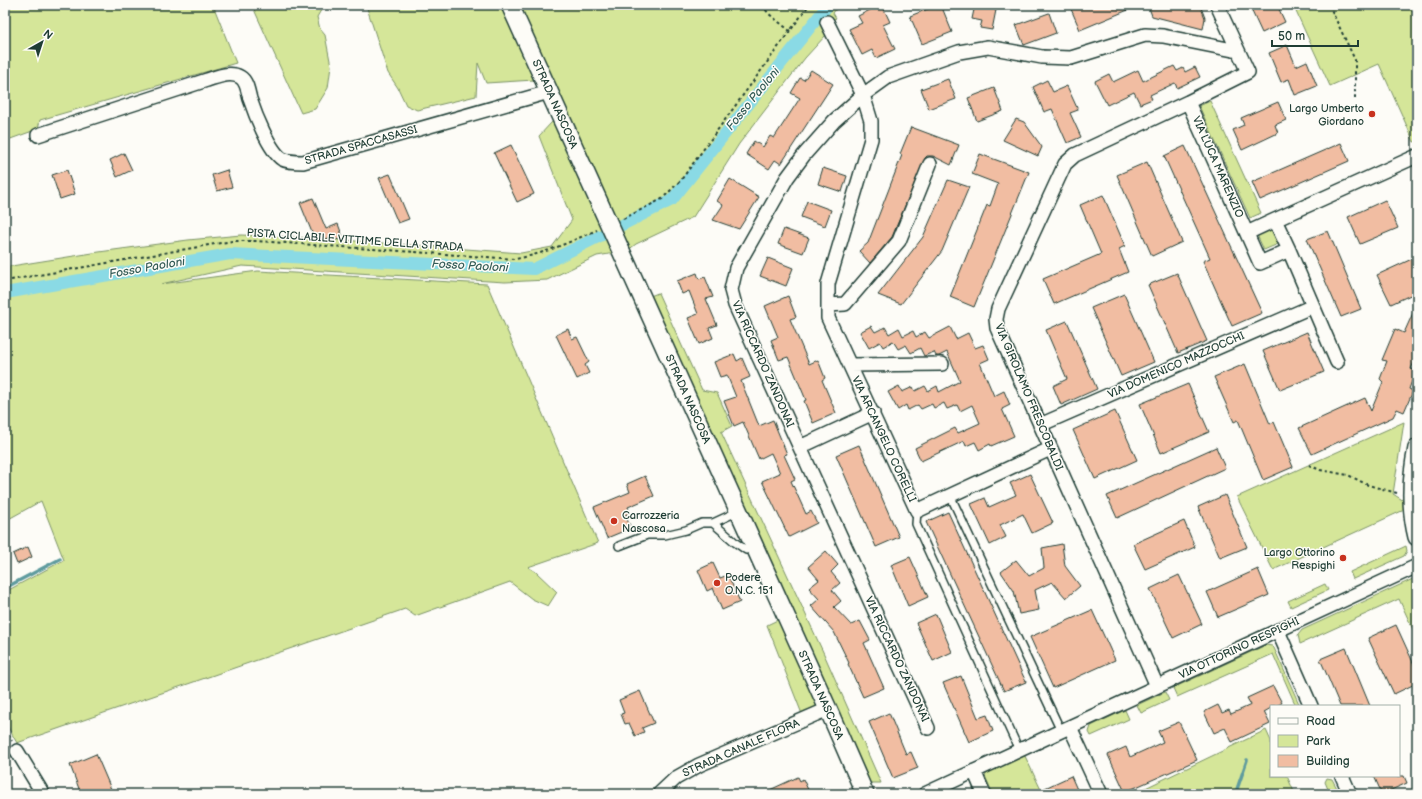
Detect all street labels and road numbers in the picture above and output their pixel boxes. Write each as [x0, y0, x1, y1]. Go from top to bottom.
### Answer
street label: STRADA NASCOSA [530, 57, 581, 151]
street label: VIA LUCA MARENZIO [1190, 114, 1246, 220]
street label: STRADA SPACCASASSI [303, 123, 419, 167]
street label: PISTA CICLABILE VITTIME DELLA STRADA [246, 226, 464, 254]
street label: VIA RICCARDO ZANDONAI [729, 299, 797, 430]
street label: VIA GIROLAMO FRESCOBALDI [992, 322, 1066, 473]
street label: VIA DOMENICO MAZZOCCHI [1106, 329, 1247, 401]
street label: STRADA NASCOSA [663, 352, 714, 446]
street label: VIA ARCANGELO CORELLI [849, 374, 919, 505]
street label: VIA RICCARDO ZANDONAI [862, 594, 932, 724]
street label: VIA OTTORINO RESPIGHI [1177, 614, 1302, 682]
street label: STRADA NASCOSA [796, 648, 847, 742]
street label: STRADA CANALE FLORA [681, 716, 802, 780]

